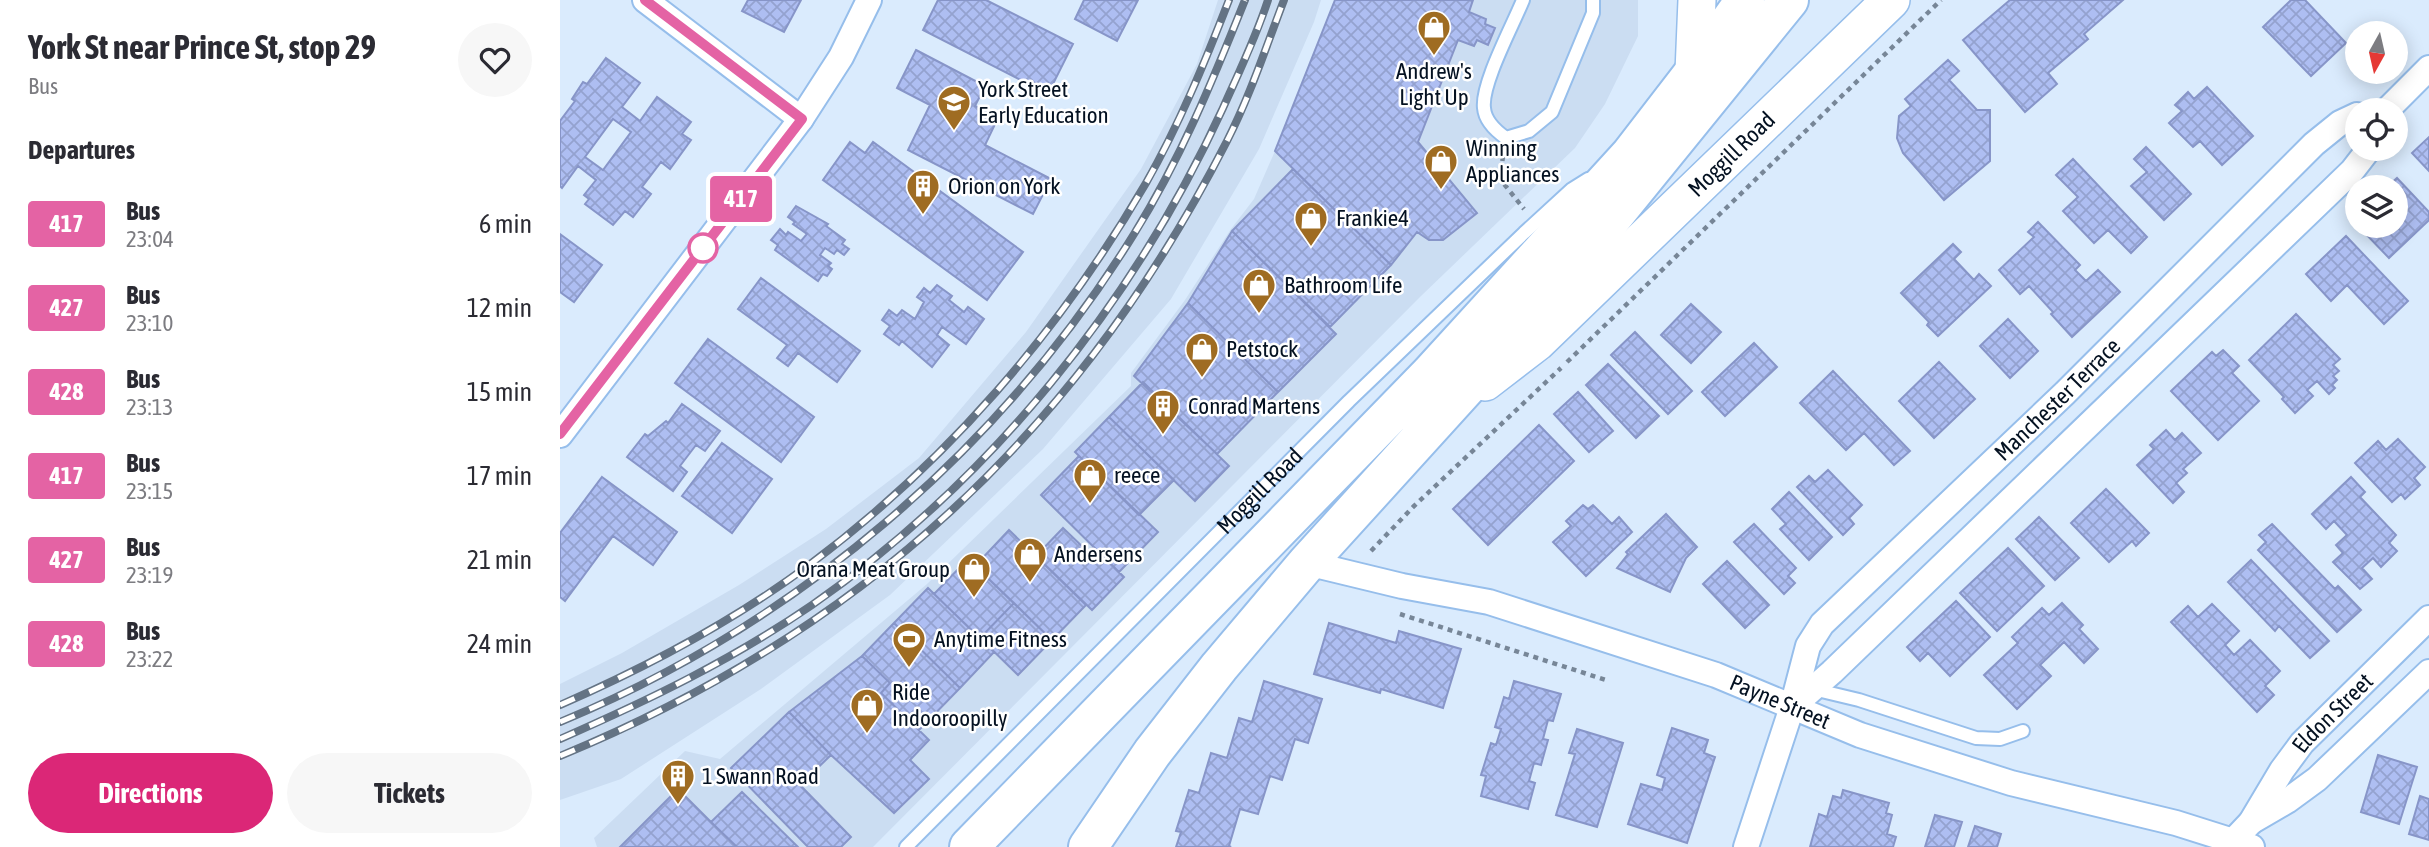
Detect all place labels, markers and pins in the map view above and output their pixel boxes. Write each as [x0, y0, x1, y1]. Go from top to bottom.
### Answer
shop icon: Andrew's Light Up [1415, 8, 1453, 57]
place label: Andrew's Light Up [1396, 58, 1472, 110]
place label: York Street Early Education [978, 76, 1109, 128]
school or university icon: York Street Early Education [935, 83, 973, 132]
place label: Winning Appliances [1466, 135, 1559, 187]
shop icon: Winning Appliances [1422, 142, 1460, 191]
building icon: Orion on York [904, 167, 942, 216]
place label: Orion on York [948, 173, 1060, 199]
shop icon: Frankie4 [1292, 199, 1330, 248]
place label: Frankie4 [1336, 205, 1409, 231]
unlabelled marker [688, 233, 718, 263]
shop icon: Bathroom Life [1240, 266, 1278, 315]
place label: Bathroom Life [1284, 272, 1402, 298]
shop icon: Petstock [1183, 330, 1221, 379]
place label: Petstock [1226, 336, 1298, 362]
building icon: Conrad Martens [1144, 387, 1182, 436]
place label: Conrad Martens [1188, 393, 1320, 419]
shop icon: reece [1071, 456, 1109, 505]
place label: reece [1114, 462, 1160, 488]
shop icon: Andersens [1011, 535, 1049, 584]
place label: Andersens [1054, 541, 1142, 567]
shop icon: Orana Meat Group [955, 550, 993, 599]
place label: Orana Meat Group [796, 556, 950, 582]
sports icon: Anytime Fitness [890, 620, 928, 669]
place label: Anytime Fitness [934, 626, 1067, 652]
place label: Ride Indooroopilly [892, 679, 1008, 731]
shop icon: Ride Indooroopilly [848, 686, 886, 735]
building icon: 1 Swann Road [659, 757, 697, 806]
place label: 1 Swann Road [702, 763, 819, 789]

